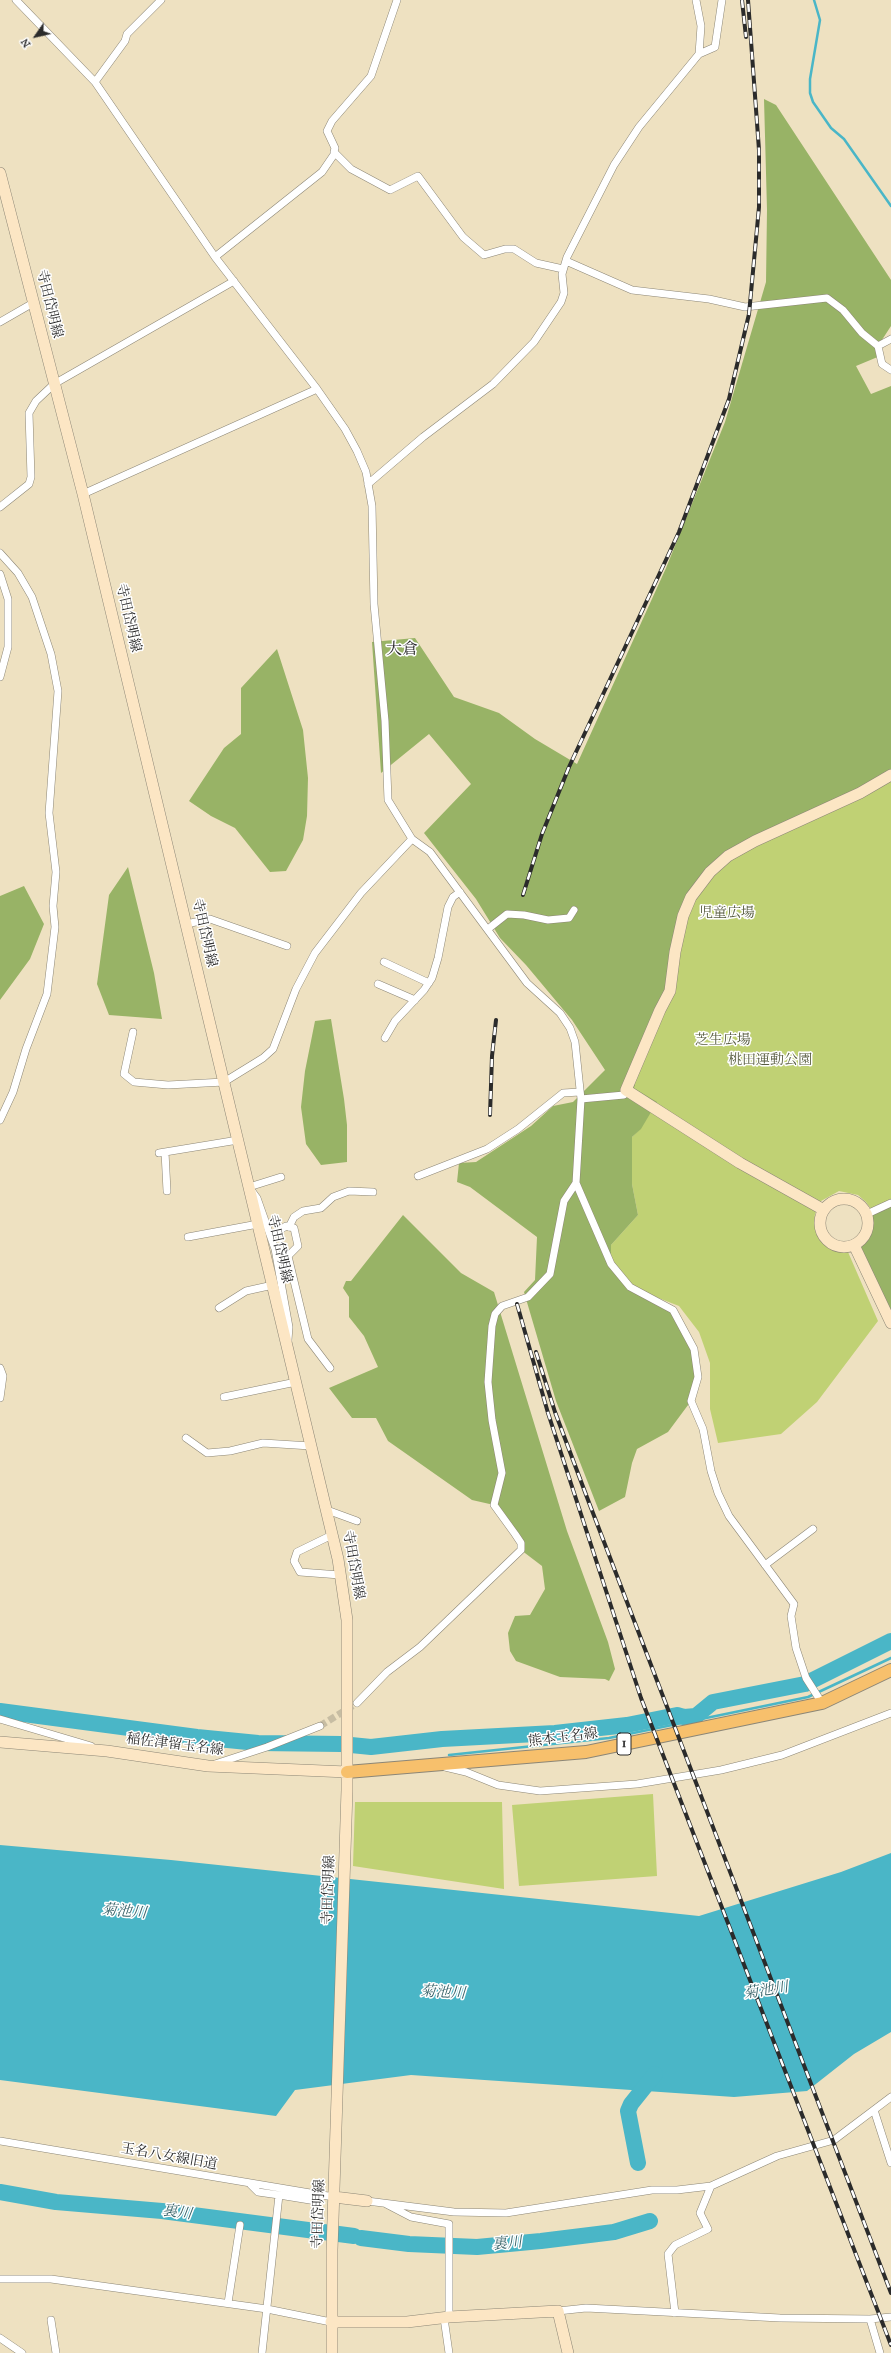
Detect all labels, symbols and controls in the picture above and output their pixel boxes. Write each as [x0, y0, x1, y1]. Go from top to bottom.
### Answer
north arrow [16, 16, 56, 56]
text: N [18, 36, 33, 50]
street label: 寺田岱明線 [32, 268, 66, 340]
street label: 寺田岱明線 [112, 582, 144, 654]
district label: 大倉 [386, 640, 418, 660]
street label: 寺田岱明線 [188, 897, 220, 969]
park label: 児童広場 [699, 906, 755, 922]
park label: 芝生広場 [695, 1033, 751, 1049]
park label: 桃田運動公園 [728, 1053, 812, 1069]
street label: 寺田岱明線 [263, 1213, 295, 1285]
street label: 寺田岱明線 [339, 1529, 367, 1601]
street label: 熊本玉名線 [527, 1725, 599, 1751]
street label: 稲佐津留玉名線 [125, 1731, 225, 1759]
road number: 1 [617, 1733, 631, 1755]
street label: 寺田岱明線 [319, 1855, 339, 1925]
water label: 菊池川 [101, 1901, 147, 1923]
water label: 菊池川 [742, 1979, 790, 2003]
water label: 菊池川 [420, 1983, 466, 2003]
street label: 玉名八女線旧道 [119, 2140, 219, 2174]
street label: 寺田岱明線 [309, 2179, 329, 2249]
water label: 裏川 [161, 2202, 193, 2224]
water label: 裏川 [491, 2233, 523, 2255]

